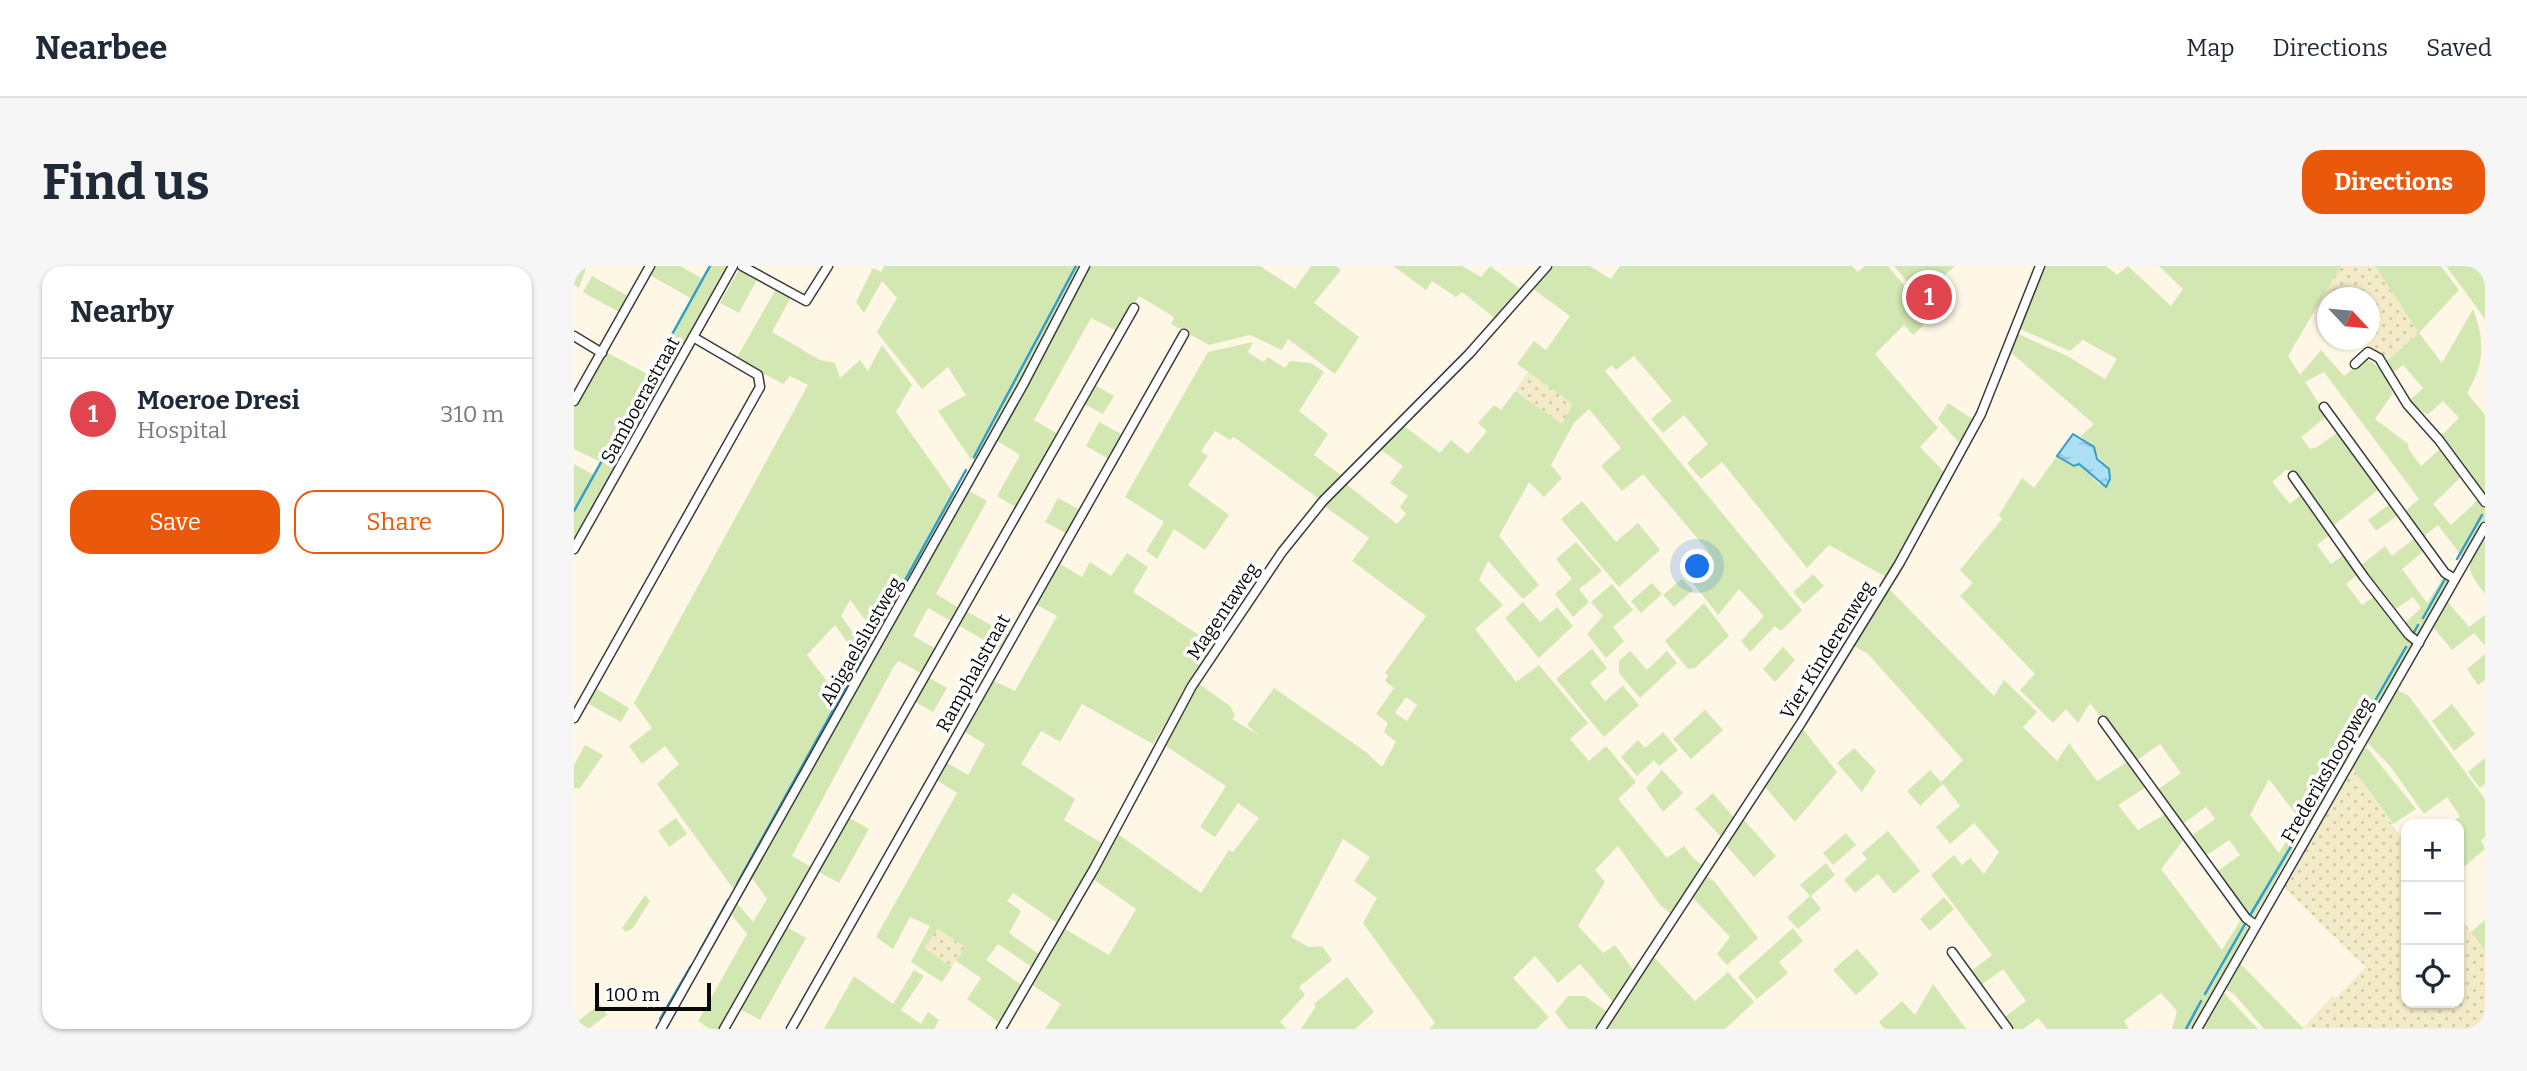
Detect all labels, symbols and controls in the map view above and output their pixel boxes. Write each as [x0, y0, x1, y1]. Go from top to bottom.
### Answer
text: Nearbee [35, 28, 167, 68]
text: Map [2186, 34, 2235, 62]
text: Directions [2273, 34, 2388, 62]
text: Saved [2426, 34, 2492, 62]
button: Directions [2302, 150, 2485, 214]
text: Find us [42, 153, 210, 212]
pin: 1 [1906, 271, 1952, 323]
north arrow [2317, 287, 2380, 350]
text: Nearby [70, 294, 174, 330]
street label: Samboerastraat [596, 332, 684, 467]
text: Moeroe Dresi [137, 385, 300, 416]
text: 1 [88, 400, 98, 428]
text: 310 m [440, 400, 504, 428]
text: Hospital [137, 416, 227, 444]
button: Save [70, 490, 280, 554]
button: Share [294, 490, 504, 554]
your location [1680, 549, 1714, 583]
street label: Magentaweg [1182, 558, 1264, 664]
street label: Abigaelslustweg [815, 572, 907, 709]
street label: Vier Kinderenweg [1775, 576, 1879, 723]
street label: Ramphalstraat [931, 610, 1015, 736]
street label: Frederikshoopweg [2276, 693, 2378, 847]
map controls [2401, 819, 2464, 1008]
button: + [2401, 819, 2464, 882]
button: − [2401, 882, 2464, 945]
button: locate [2401, 945, 2464, 1008]
scale bar [595, 980, 710, 1012]
text: 100 m [606, 983, 660, 1006]

